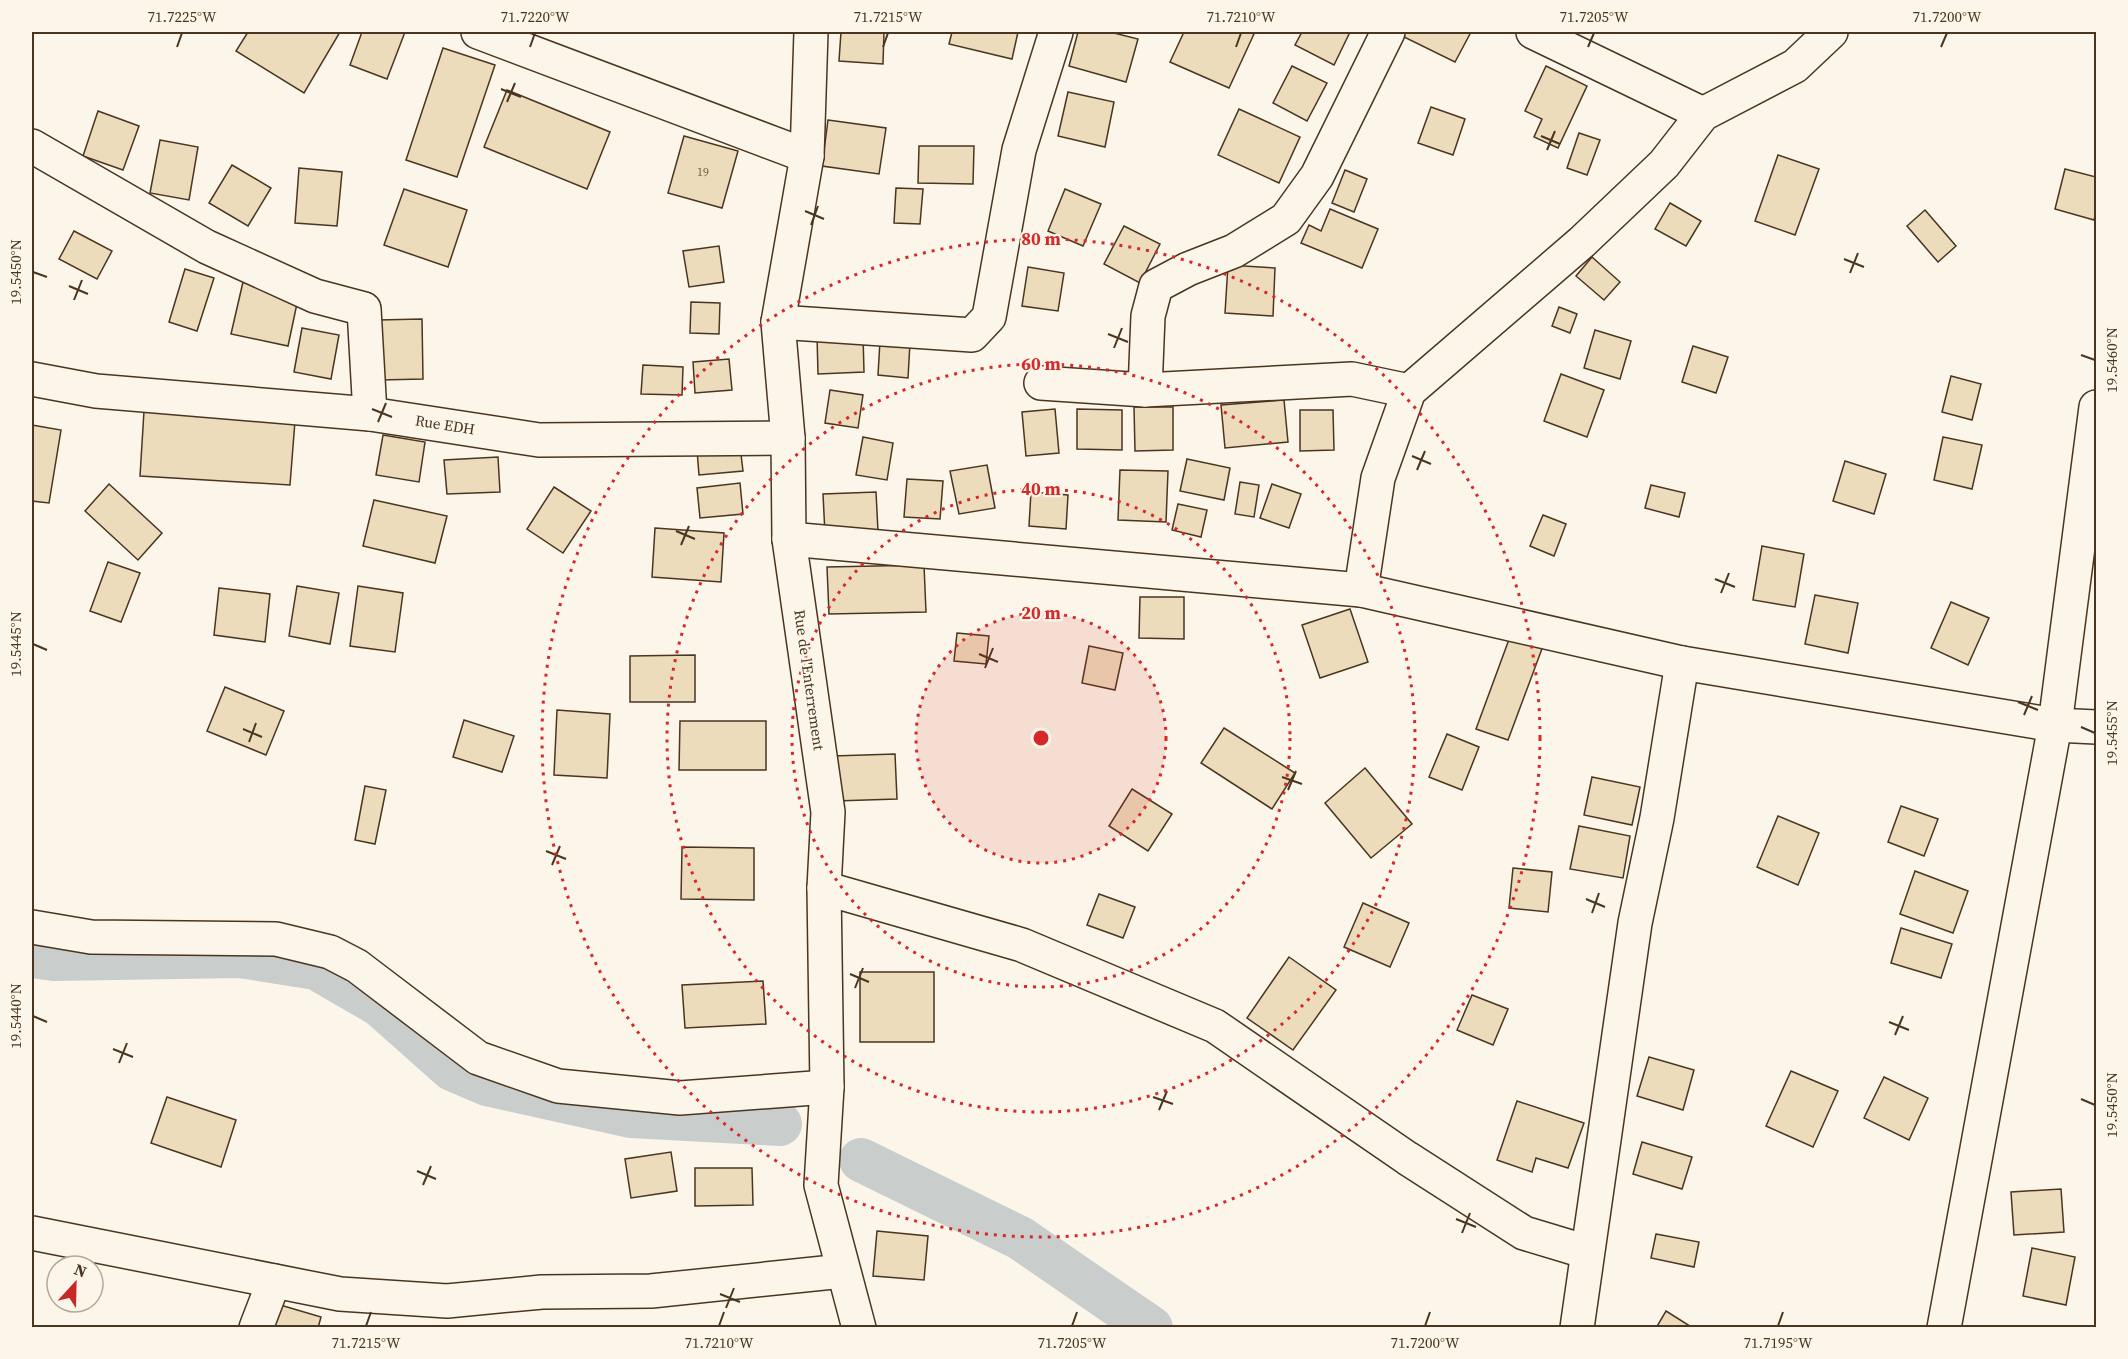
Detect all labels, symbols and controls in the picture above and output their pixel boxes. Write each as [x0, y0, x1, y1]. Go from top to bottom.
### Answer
text: 71.7225°W [148, 6, 217, 27]
text: 71.7220°W [501, 6, 570, 27]
text: 71.7215°W [854, 6, 923, 27]
text: 71.7210°W [1207, 6, 1276, 27]
text: 71.7205°W [1560, 6, 1629, 27]
text: 71.7200°W [1913, 6, 1982, 27]
house number: 19 [697, 164, 709, 180]
text: 80 m [1021, 226, 1061, 251]
text: 19.5450°N [5, 239, 26, 305]
text: 19.5460°N [2101, 327, 2122, 393]
text: 60 m [1021, 351, 1061, 376]
street label: Rue EDH [414, 409, 477, 440]
text: 40 m [1021, 476, 1061, 501]
text: 20 m [1021, 600, 1061, 625]
street label: Rue de l'Enterrement [789, 608, 830, 752]
text: 19.5445°N [5, 611, 26, 677]
text: 19.5455°N [2101, 700, 2122, 766]
centre of rings [1031, 728, 1051, 748]
text: 19.5440°N [5, 983, 26, 1049]
text: 19.5450°N [2101, 1072, 2122, 1138]
north arrow [45, 1254, 105, 1314]
text: N [71, 1258, 90, 1283]
text: 71.7215°W [332, 1332, 401, 1353]
text: 71.7210°W [685, 1332, 754, 1353]
text: 71.7205°W [1038, 1332, 1107, 1353]
text: 71.7200°W [1391, 1332, 1460, 1353]
text: 71.7195°W [1744, 1332, 1813, 1353]

